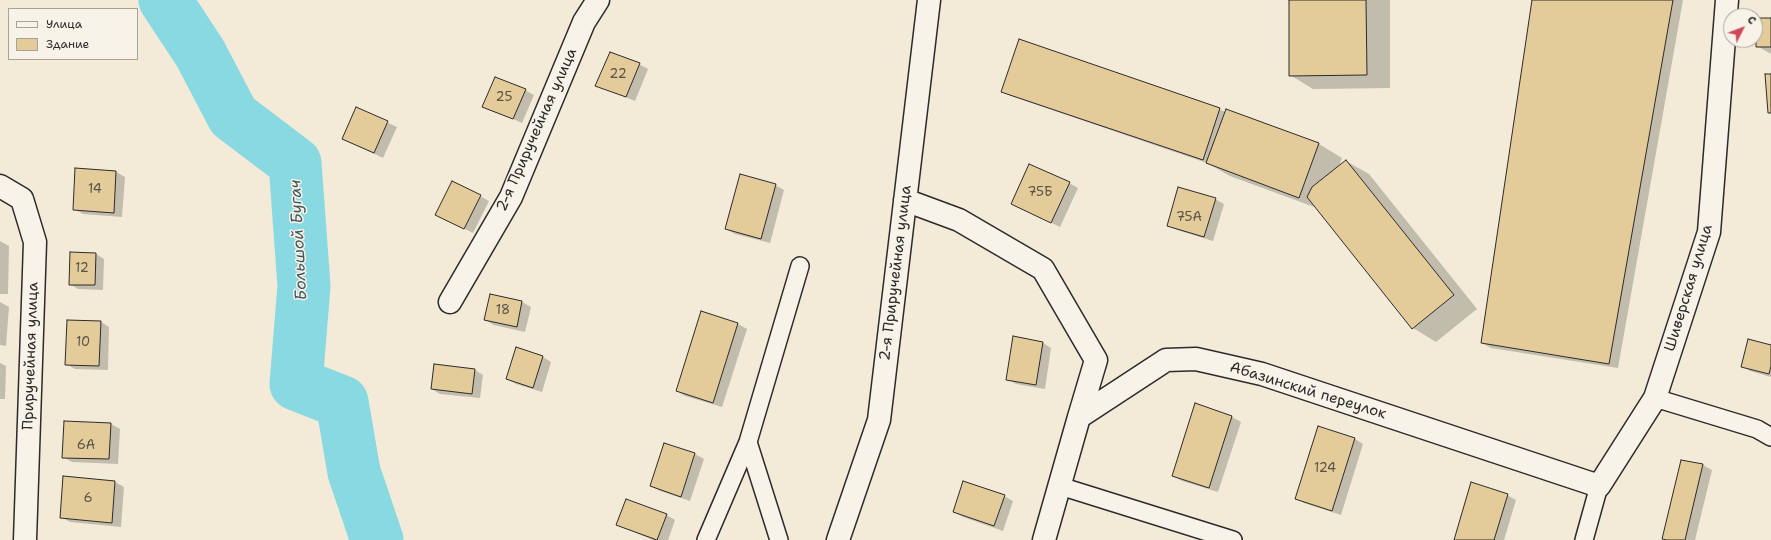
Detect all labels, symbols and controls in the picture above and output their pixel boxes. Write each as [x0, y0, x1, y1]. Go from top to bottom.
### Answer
legend [8, 8, 138, 60]
north arrow [1723, 8, 1763, 48]
text: С [1744, 13, 1759, 28]
text: Улица [46, 16, 82, 32]
text: Здание [46, 36, 89, 52]
street label: 2-я Приручейная улица [493, 46, 581, 214]
house number: 22 [609, 67, 627, 83]
house number: 25 [496, 90, 512, 106]
water label: Большой Бугач [286, 179, 312, 301]
house number: 14 [88, 182, 102, 198]
street label: 2-я Приручейная улица [876, 184, 916, 362]
house number: 75Б [1027, 185, 1053, 201]
house number: 75А [1176, 210, 1202, 226]
street label: Шиверская улица [1661, 222, 1717, 354]
house number: 12 [75, 261, 89, 277]
street label: Приручейная улица [19, 282, 43, 430]
house number: 18 [496, 303, 510, 319]
house number: 10 [76, 335, 90, 351]
street label: Абазинский переулок [1228, 359, 1388, 423]
house number: 6А [77, 438, 95, 454]
house number: 124 [1314, 461, 1336, 477]
house number: 6 [83, 491, 93, 507]

